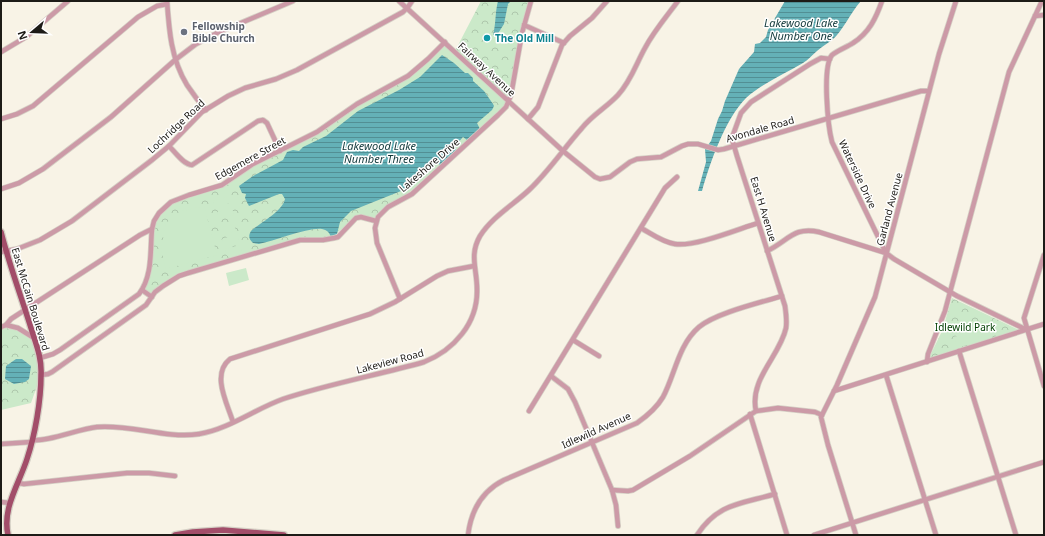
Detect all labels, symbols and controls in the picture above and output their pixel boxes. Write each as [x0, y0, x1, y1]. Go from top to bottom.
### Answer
north arrow [12, 12, 52, 52]
water label: Lakewood Lake Number One [764, 15, 838, 43]
place label: Fellowship Bible Church [192, 19, 255, 45]
marker: Fellowship Bible Church [179, 27, 189, 37]
text: N [14, 29, 31, 42]
place label: The Old Mill [495, 31, 554, 45]
marker: The Old Mill [482, 33, 492, 43]
street label: Fairway Avenue [455, 39, 519, 100]
street label: Lochridge Road [144, 96, 208, 156]
street label: Avondale Road [724, 113, 796, 145]
street label: Edgemere Street [212, 133, 288, 183]
street label: Lakeshore Drive [396, 135, 462, 195]
street label: Waterside Drive [836, 137, 880, 211]
water label: Lakewood Lake Number Three [342, 138, 416, 166]
street label: Garland Avenue [873, 170, 906, 247]
street label: East H Avenue [747, 175, 781, 244]
street label: East McCain Boulevard [9, 246, 53, 352]
park label: Idlewild Park [935, 320, 996, 334]
street label: Lakeview Road [355, 345, 425, 377]
street label: Idlewild Avenue [559, 408, 633, 452]

